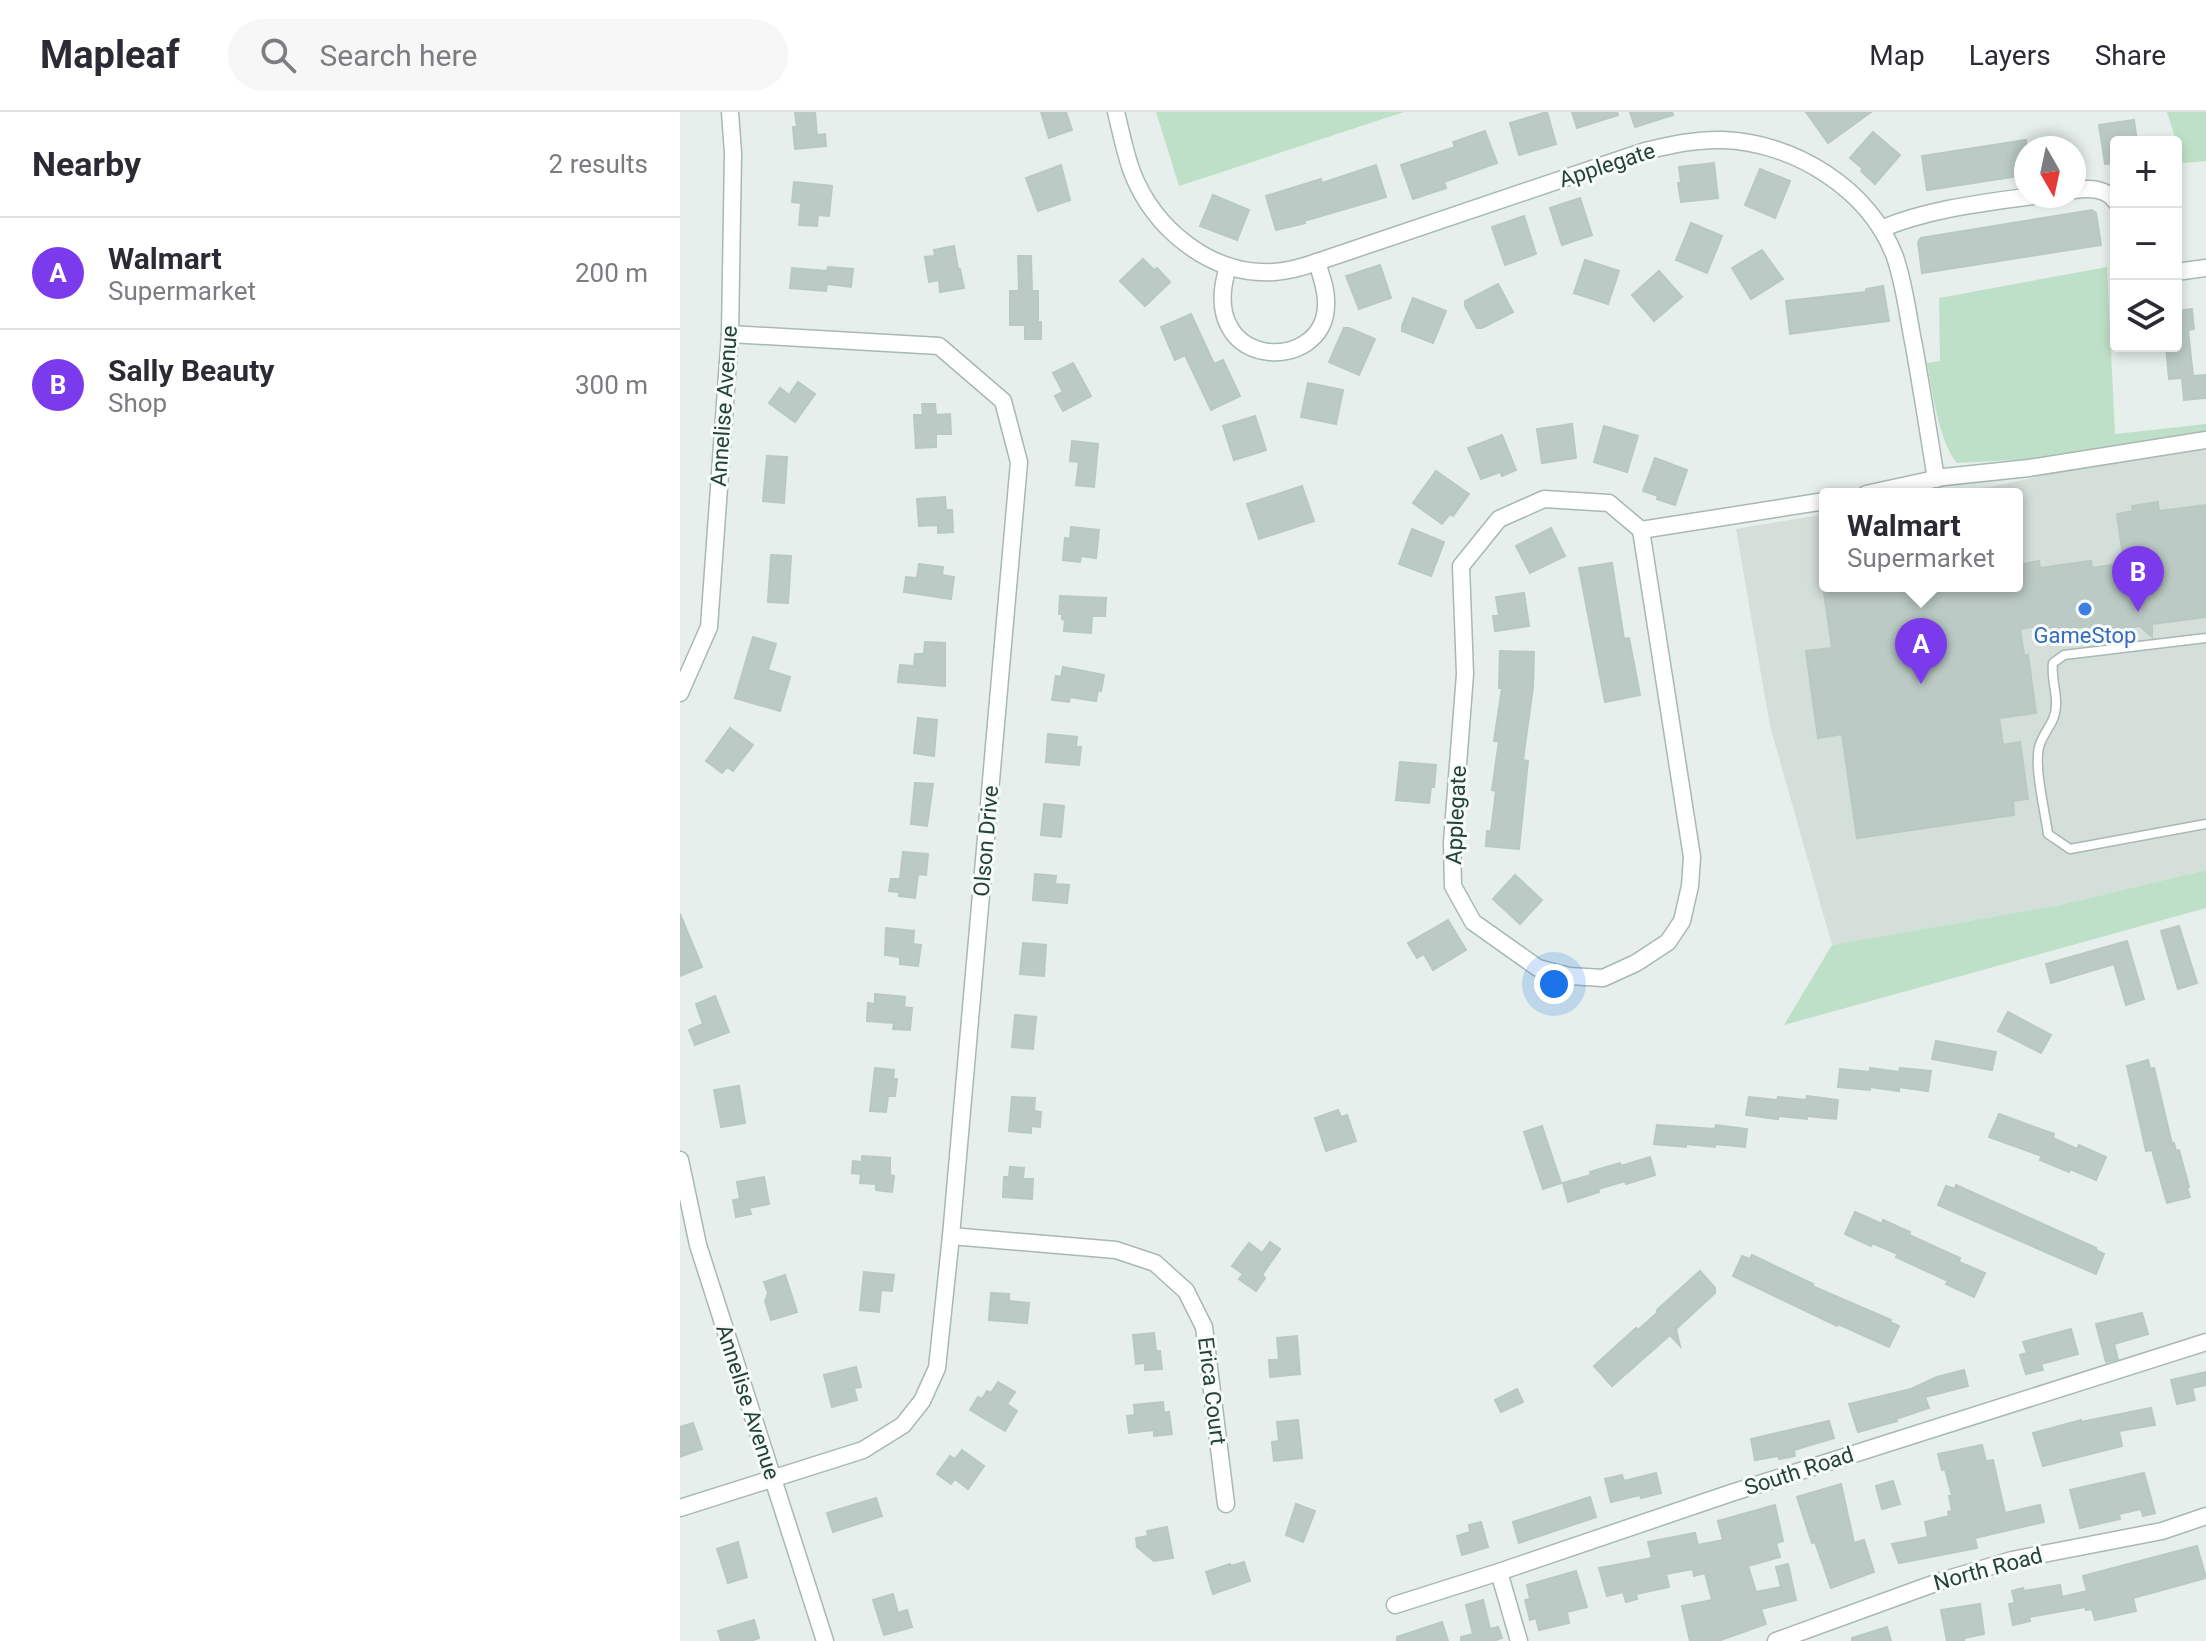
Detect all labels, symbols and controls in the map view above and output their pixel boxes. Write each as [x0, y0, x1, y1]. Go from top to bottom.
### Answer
search box [228, 19, 788, 91]
text: Mapleaf [40, 33, 180, 77]
icon: search [256, 33, 300, 77]
text: Search here [320, 38, 477, 73]
text: Map [1869, 39, 1925, 72]
text: Layers [1969, 39, 2051, 72]
text: Share [2095, 39, 2166, 72]
north arrow [2014, 136, 2086, 208]
map controls [2110, 136, 2182, 352]
button: + [2110, 136, 2182, 208]
street label: Applegate [1556, 138, 1658, 192]
text: Nearby [32, 144, 141, 184]
text: 2 results [549, 149, 648, 179]
button: − [2110, 208, 2182, 280]
text: Walmart [108, 241, 222, 276]
text: A [49, 258, 67, 288]
text: 200 m [575, 258, 648, 288]
text: Supermarket [108, 276, 256, 306]
button: layers [2110, 280, 2182, 352]
street label: Annelise Avenue [706, 325, 742, 487]
text: Sally Beauty [108, 353, 274, 388]
text: B [50, 370, 66, 400]
text: 300 m [575, 370, 648, 400]
text: Shop [108, 388, 167, 418]
popup [1819, 488, 2023, 592]
text: Walmart [1847, 508, 1961, 543]
text: Supermarket [1847, 543, 1995, 573]
pin: B [2112, 546, 2164, 612]
marker: GameStop [2076, 600, 2094, 618]
pin: A [1895, 618, 1947, 684]
place label: GameStop [2034, 623, 2136, 648]
street label: Applegate [1441, 765, 1471, 865]
street label: Olson Drive [969, 784, 1003, 898]
your location [1534, 964, 1574, 1004]
street label: Annelise Avenue [711, 1321, 785, 1483]
street label: Erica Court [1193, 1336, 1231, 1446]
street label: South Road [1741, 1442, 1857, 1500]
street label: North Road [1931, 1542, 2045, 1596]

